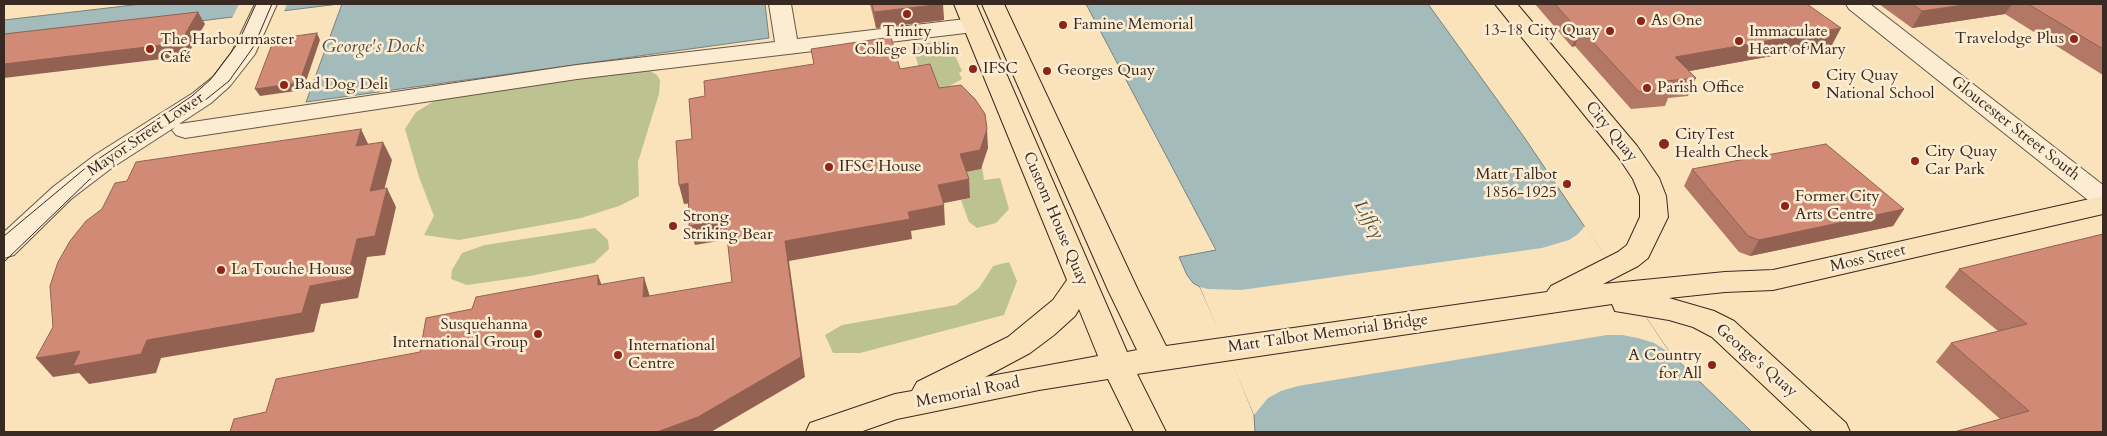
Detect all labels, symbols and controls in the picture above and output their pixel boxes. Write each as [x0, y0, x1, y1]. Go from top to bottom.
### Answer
marker: Trinity College Dublin [901, 8, 913, 20]
place label: As One [1651, 11, 1702, 31]
place label: Famine Memorial [1073, 15, 1194, 35]
marker: As One [1635, 15, 1647, 27]
marker: Famine Memorial [1057, 19, 1069, 31]
place label: 13-18 City Quay [1483, 21, 1600, 41]
place label: Trinity College Dublin [855, 22, 959, 60]
place label: Immaculate Heart of Mary [1749, 22, 1846, 60]
marker: 13-18 City Quay [1604, 25, 1616, 37]
place label: Travelodge Plus [1955, 29, 2064, 49]
place label: The Harbourmaster Café [160, 30, 294, 68]
marker: Travelodge Plus [2068, 33, 2080, 45]
marker: Immaculate Heart of Mary [1733, 35, 1745, 47]
water label: George's Dock [322, 37, 424, 59]
marker: The Harbourmaster Café [144, 43, 156, 55]
place label: IFSC [983, 59, 1018, 79]
place label: Georges Quay [1057, 61, 1155, 81]
marker: IFSC [967, 63, 979, 75]
marker: Georges Quay [1041, 65, 1053, 77]
place label: City Quay National School [1826, 66, 1935, 104]
street label: Gloucester Street South [1947, 73, 2083, 185]
place label: Bad Dog Deli [294, 75, 388, 95]
place label: Parish Office [1657, 78, 1744, 98]
marker: Bad Dog Deli [278, 79, 290, 91]
marker: City Quay National School [1810, 79, 1822, 91]
marker: Parish Office [1641, 82, 1653, 94]
street label: Mayor Street Lower [84, 89, 208, 181]
street label: City Quay [1581, 98, 1641, 166]
place label: CityTest Health Check [1675, 125, 1769, 163]
marker: CityTest Health Check [1657, 137, 1671, 151]
place label: City Quay Car Park [1925, 142, 1997, 180]
street label: Custom House Quay [1018, 149, 1092, 289]
marker: City Quay Car Park [1909, 155, 1921, 167]
place label: IFSC House [839, 157, 922, 177]
marker: IFSC House [823, 161, 835, 173]
place label: Matt Talbot 1856-1925 [1476, 165, 1557, 203]
marker: Matt Talbot 1856-1925 [1561, 178, 1573, 190]
place label: Former City Arts Centre [1795, 187, 1880, 225]
water label: Liffey [1348, 197, 1388, 243]
marker: Former City Arts Centre [1779, 200, 1791, 212]
place label: Strong Striking Bear [683, 207, 773, 245]
marker: Strong Striking Bear [667, 220, 679, 232]
street label: Moss Street [1828, 241, 1908, 277]
place label: La Touche House [231, 260, 352, 280]
marker: La Touche House [215, 264, 227, 276]
street label: Matt Talbot Memorial Bridge [1227, 310, 1429, 358]
place label: Susquehanna International Group [392, 315, 528, 353]
street label: George's Quay [1711, 320, 1801, 402]
marker: Susquehanna International Group [532, 328, 544, 340]
place label: International Centre [628, 336, 715, 374]
place label: A Country for All [1628, 346, 1702, 384]
marker: International Centre [612, 349, 624, 361]
marker: A Country for All [1706, 359, 1718, 371]
street label: Memorial Road [914, 374, 1022, 412]

